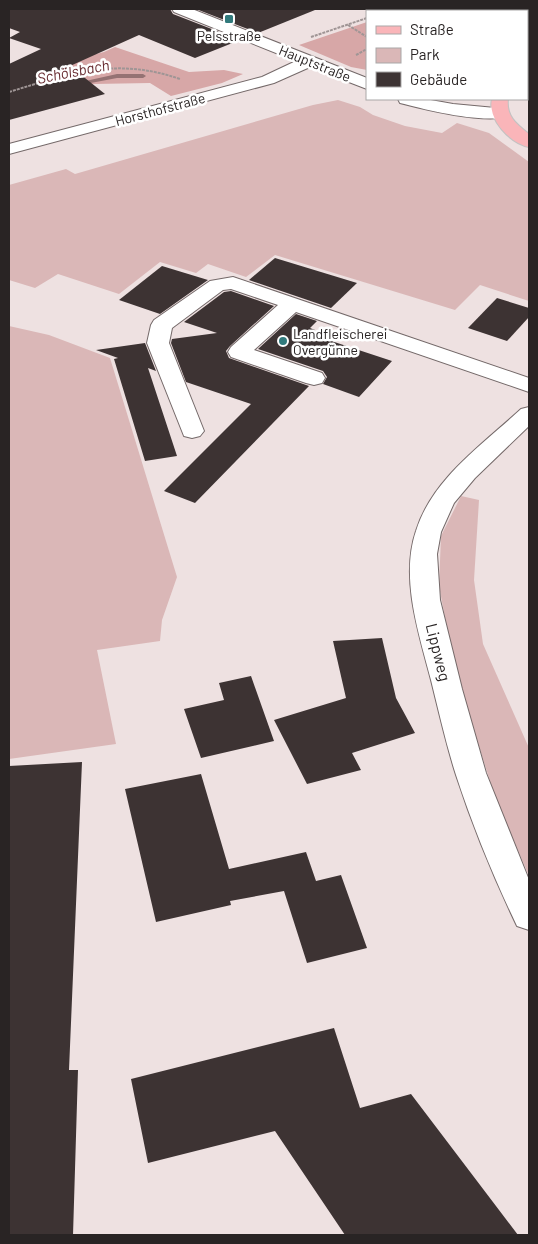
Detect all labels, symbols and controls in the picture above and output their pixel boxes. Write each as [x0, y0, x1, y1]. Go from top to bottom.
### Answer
legend [366, 10, 528, 100]
marker: Pelsstraße [223, 13, 235, 25]
text: Straße [410, 20, 454, 38]
place label: Pelsstraße [197, 27, 261, 44]
street label: Hauptstraße [277, 41, 353, 85]
text: Park [410, 45, 440, 63]
water label: Schölsbach [35, 55, 111, 87]
text: Gebäude [410, 70, 467, 88]
street label: Horsthofstraße [113, 89, 207, 129]
place label: Landfleischerei Overgünne [293, 325, 387, 358]
marker: Landfleischerei Overgünne [277, 335, 289, 347]
street label: Lippweg [423, 621, 455, 683]

